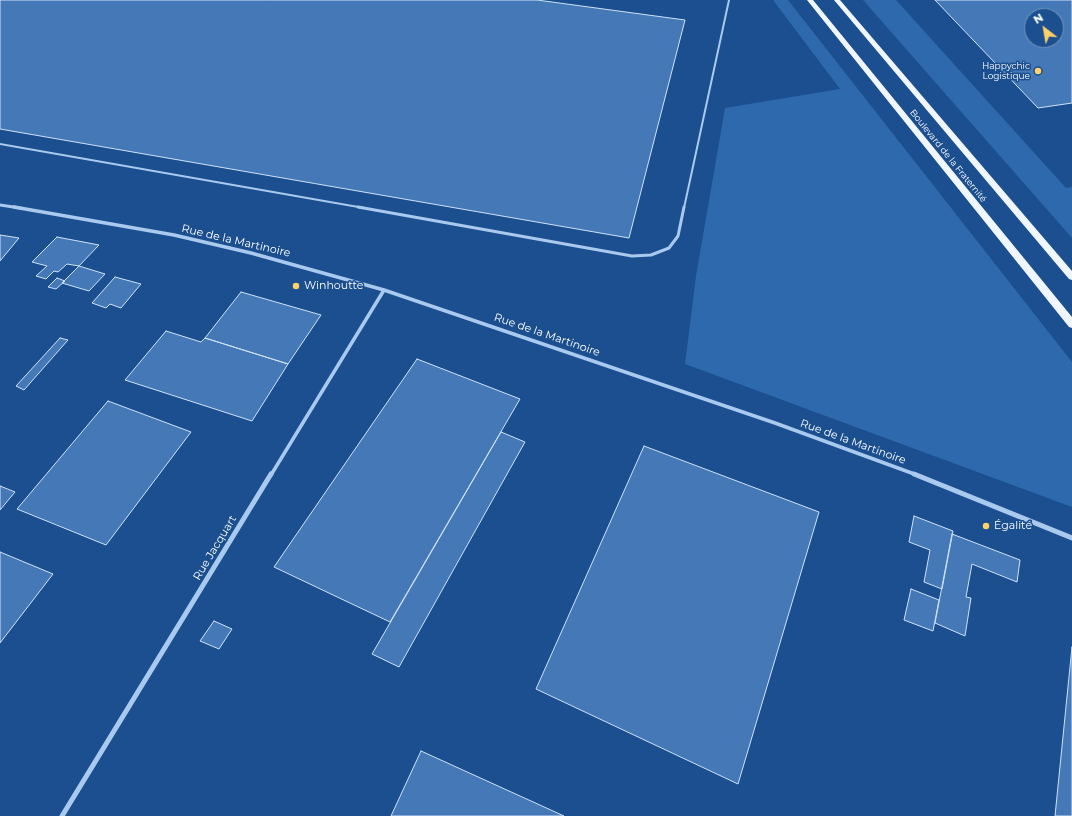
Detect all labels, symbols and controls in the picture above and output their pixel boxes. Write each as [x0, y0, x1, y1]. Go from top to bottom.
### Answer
north arrow [1024, 8, 1064, 48]
text: N [1031, 10, 1046, 27]
place label: Happychic Logistique [982, 61, 1030, 82]
marker: Happychic Logistique [1033, 66, 1043, 76]
street label: Boulevard de la Fraternité [907, 107, 989, 205]
street label: Rue de la Martinoire [180, 222, 292, 260]
place label: Winhoutte [304, 279, 363, 293]
marker: Winhoutte [291, 281, 301, 291]
street label: Rue de la Martinoire [492, 311, 602, 359]
street label: Rue de la Martinoire [798, 417, 908, 467]
street label: Rue Jacquart [190, 513, 240, 583]
place label: Égalité [994, 519, 1032, 533]
marker: Égalité [981, 521, 991, 531]

